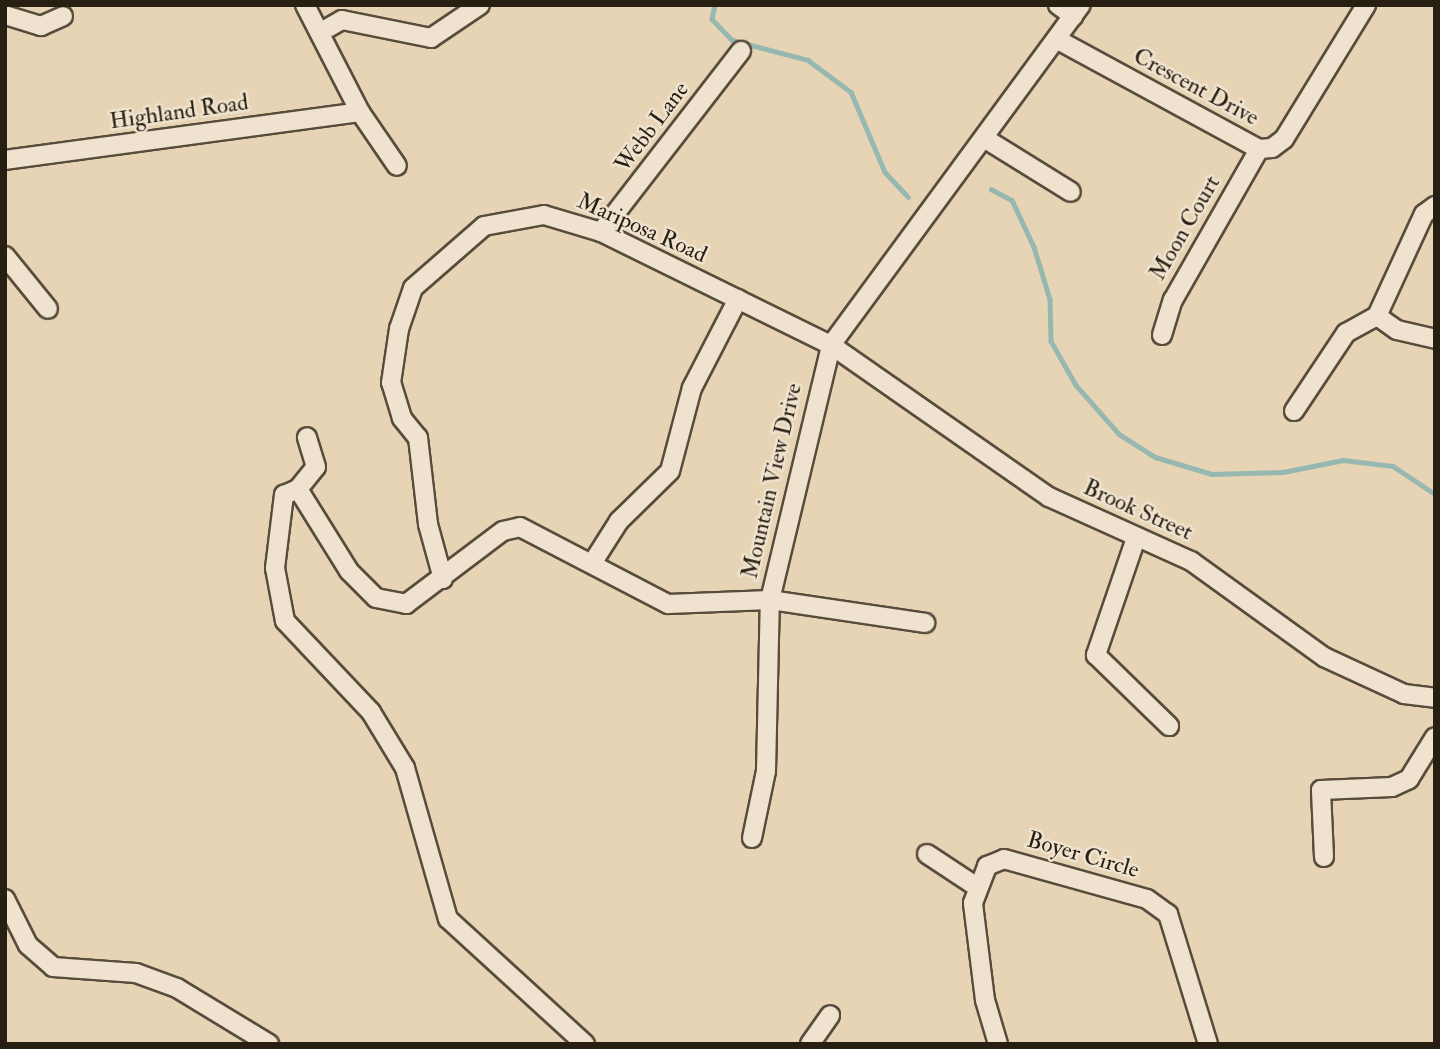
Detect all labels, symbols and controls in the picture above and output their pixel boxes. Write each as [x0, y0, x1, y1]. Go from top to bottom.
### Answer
street label: Crescent Drive [1129, 42, 1263, 132]
street label: Webb Lane [609, 76, 695, 178]
street label: Highland Road [108, 89, 250, 135]
street label: Moon Court [1144, 171, 1226, 285]
street label: Mariposa Road [573, 187, 711, 269]
street label: Mountain View Drive [736, 381, 808, 581]
street label: Brook Street [1079, 474, 1197, 546]
street label: Boyer Circle [1024, 826, 1142, 884]

